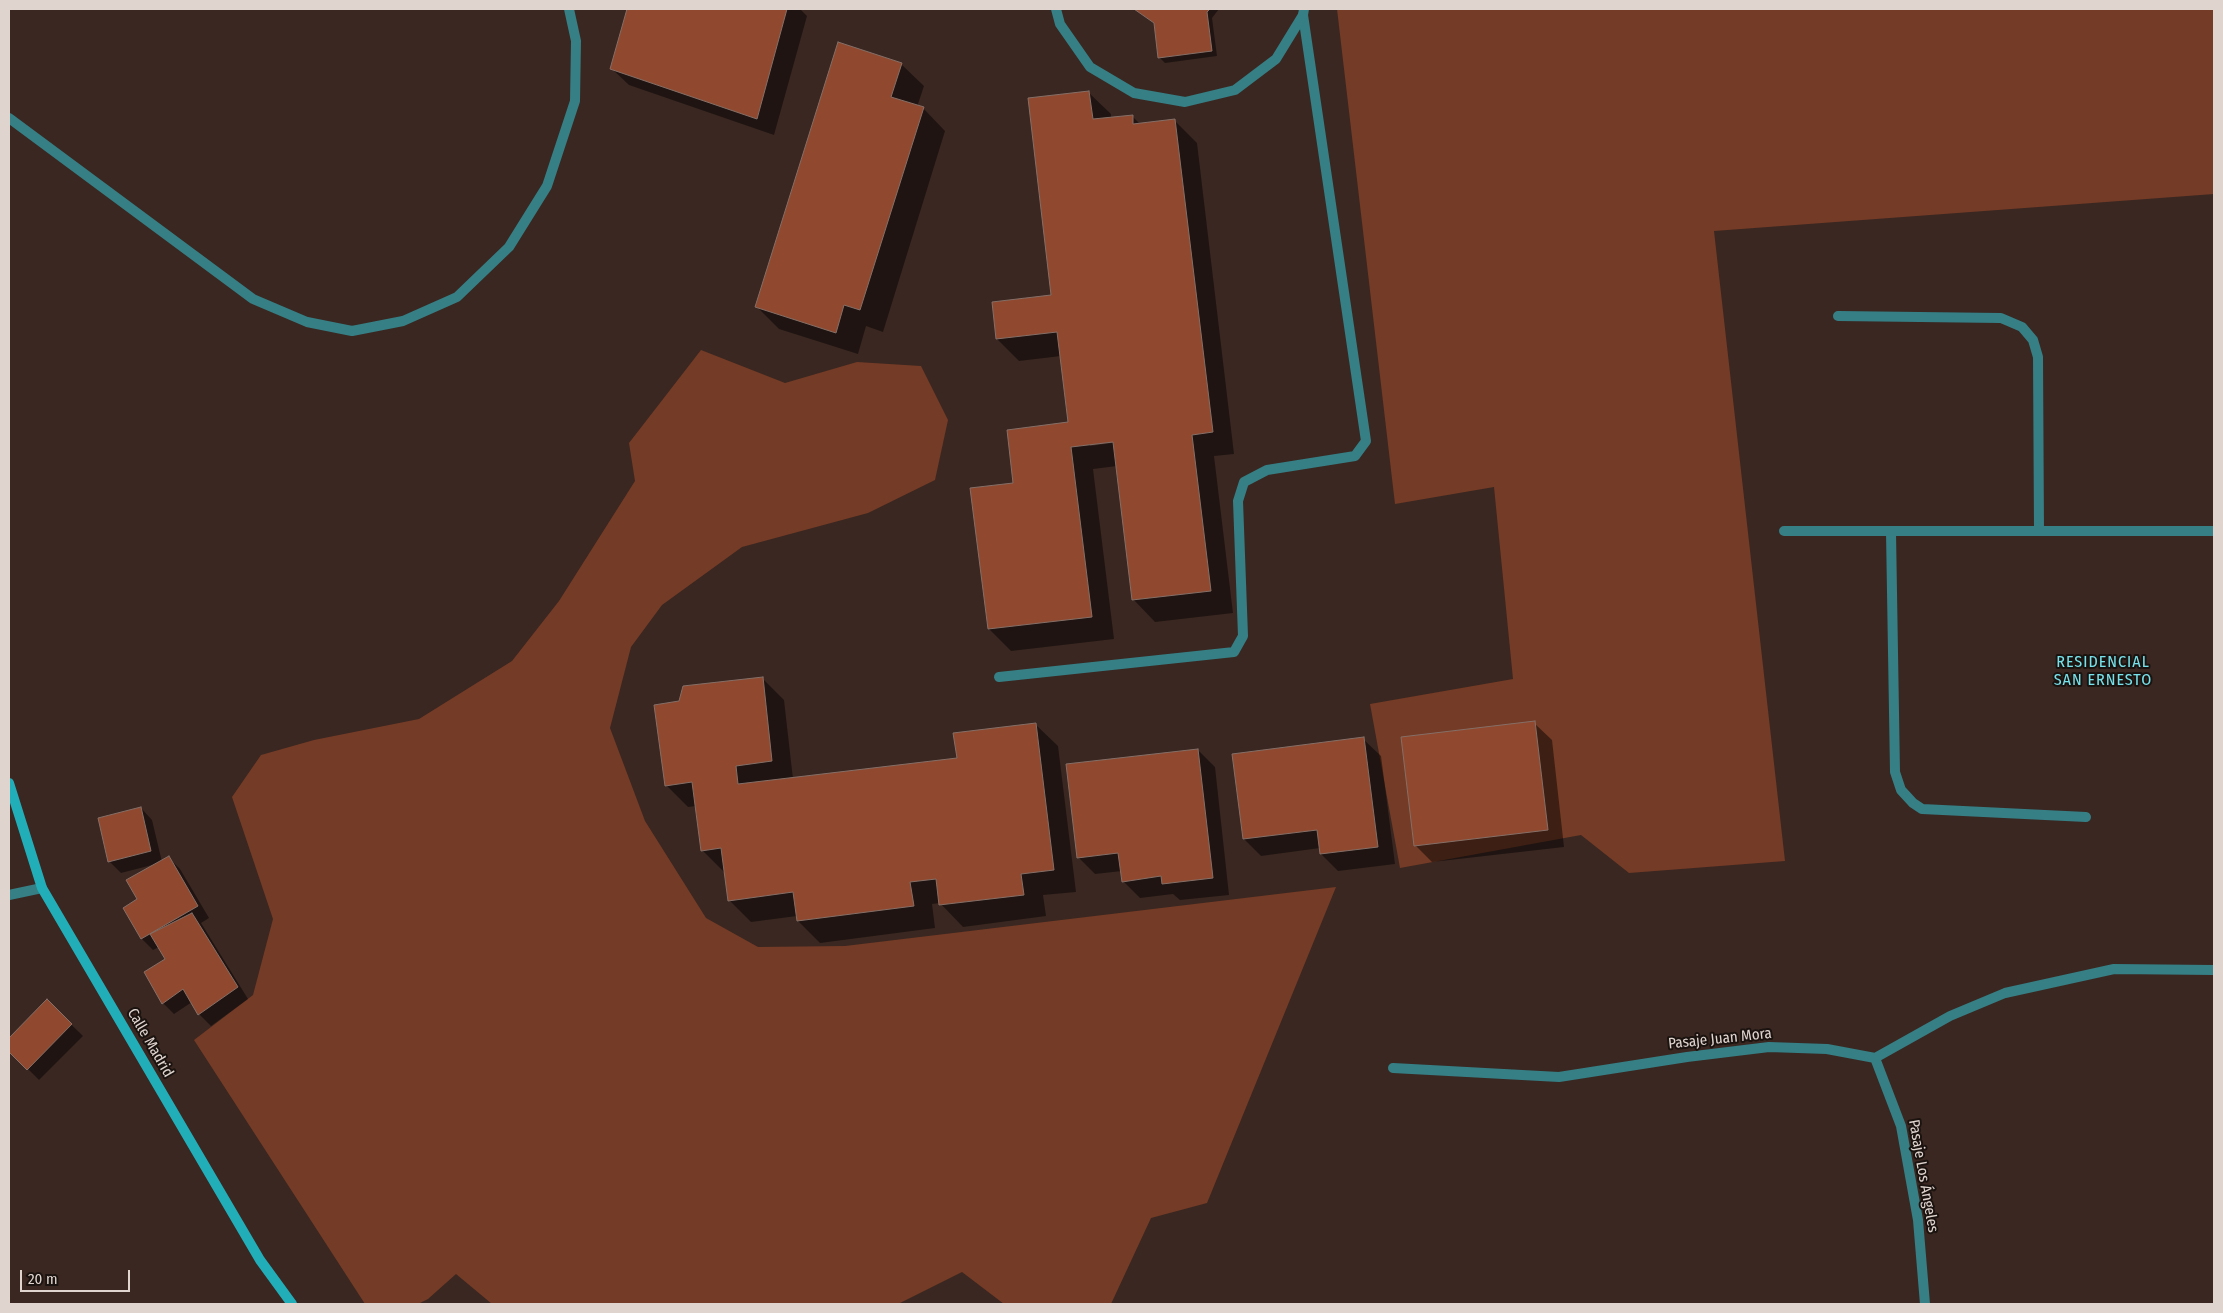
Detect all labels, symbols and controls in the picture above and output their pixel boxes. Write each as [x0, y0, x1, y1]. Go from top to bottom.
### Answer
district label: RESIDENCIAL SAN ERNESTO [2052, 653, 2154, 691]
street label: Calle Madrid [123, 1005, 177, 1081]
street label: Pasaje Juan Mora [1667, 1025, 1773, 1053]
street label: Pasaje Los Ángeles [1904, 1118, 1942, 1234]
scale bar [22, 1260, 132, 1292]
text: 20 m [28, 1270, 58, 1288]

